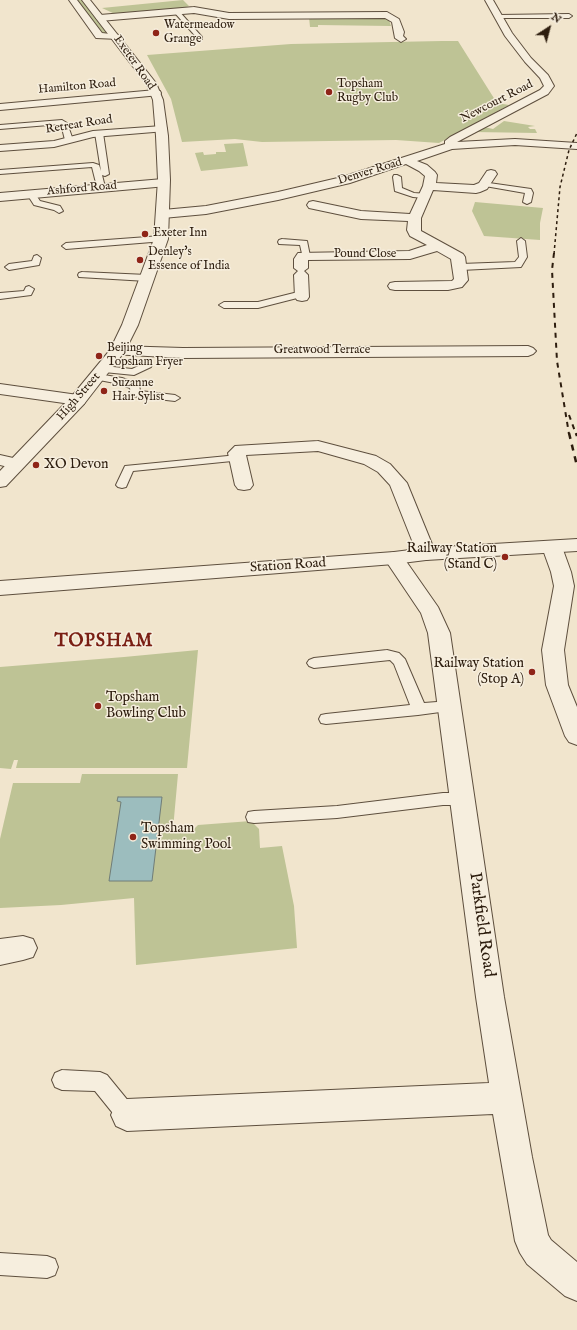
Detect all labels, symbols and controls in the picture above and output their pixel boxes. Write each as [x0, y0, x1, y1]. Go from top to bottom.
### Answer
north arrow [529, 8, 569, 48]
text: N [548, 10, 564, 27]
place label: Watermeadow Grange [164, 19, 234, 47]
marker: Watermeadow Grange [151, 28, 161, 38]
street label: Exeter Road [110, 33, 158, 93]
street label: Hamilton Road [38, 76, 116, 98]
place label: Topsham Rugby Club [337, 78, 398, 106]
street label: Newcourt Road [458, 78, 536, 126]
marker: Topsham Rugby Club [324, 87, 334, 97]
street label: Retreat Road [44, 113, 114, 137]
street label: Denver Road [336, 155, 404, 189]
street label: Ashford Road [47, 179, 117, 199]
place label: Exeter Inn [153, 227, 207, 241]
marker: Exeter Inn [140, 229, 150, 239]
place label: Denley's Essence of India [148, 246, 230, 274]
street label: Pound Close [334, 248, 396, 262]
marker: Denley's Essence of India [135, 255, 145, 265]
place label: Beijing Topsham Fryer [107, 342, 183, 370]
street label: Greatwood Terrace [274, 344, 370, 358]
marker: Beijing Topsham Fryer [94, 351, 104, 361]
street label: High Street [54, 370, 104, 424]
place label: Suzanne Hair Sylist [112, 377, 164, 405]
marker: Suzanne Hair Sylist [99, 386, 109, 396]
place label: XO Devon [44, 457, 108, 473]
marker: XO Devon [31, 460, 41, 470]
place label: Railway Station (Stand C) [407, 541, 497, 574]
marker: Railway Station (Stand C) [500, 552, 510, 562]
street label: Station Road [249, 555, 327, 577]
district label: TOPSHAM [54, 631, 154, 653]
place label: Railway Station (Stop A) [434, 656, 524, 688]
marker: Railway Station (Stop A) [527, 667, 537, 677]
place label: Topsham Bowling Club [106, 690, 186, 722]
marker: Topsham Bowling Club [93, 701, 103, 711]
place label: Topsham Swimming Pool [141, 821, 231, 854]
marker: Topsham Swimming Pool [128, 832, 138, 842]
street label: Parkfield Road [464, 871, 498, 979]

